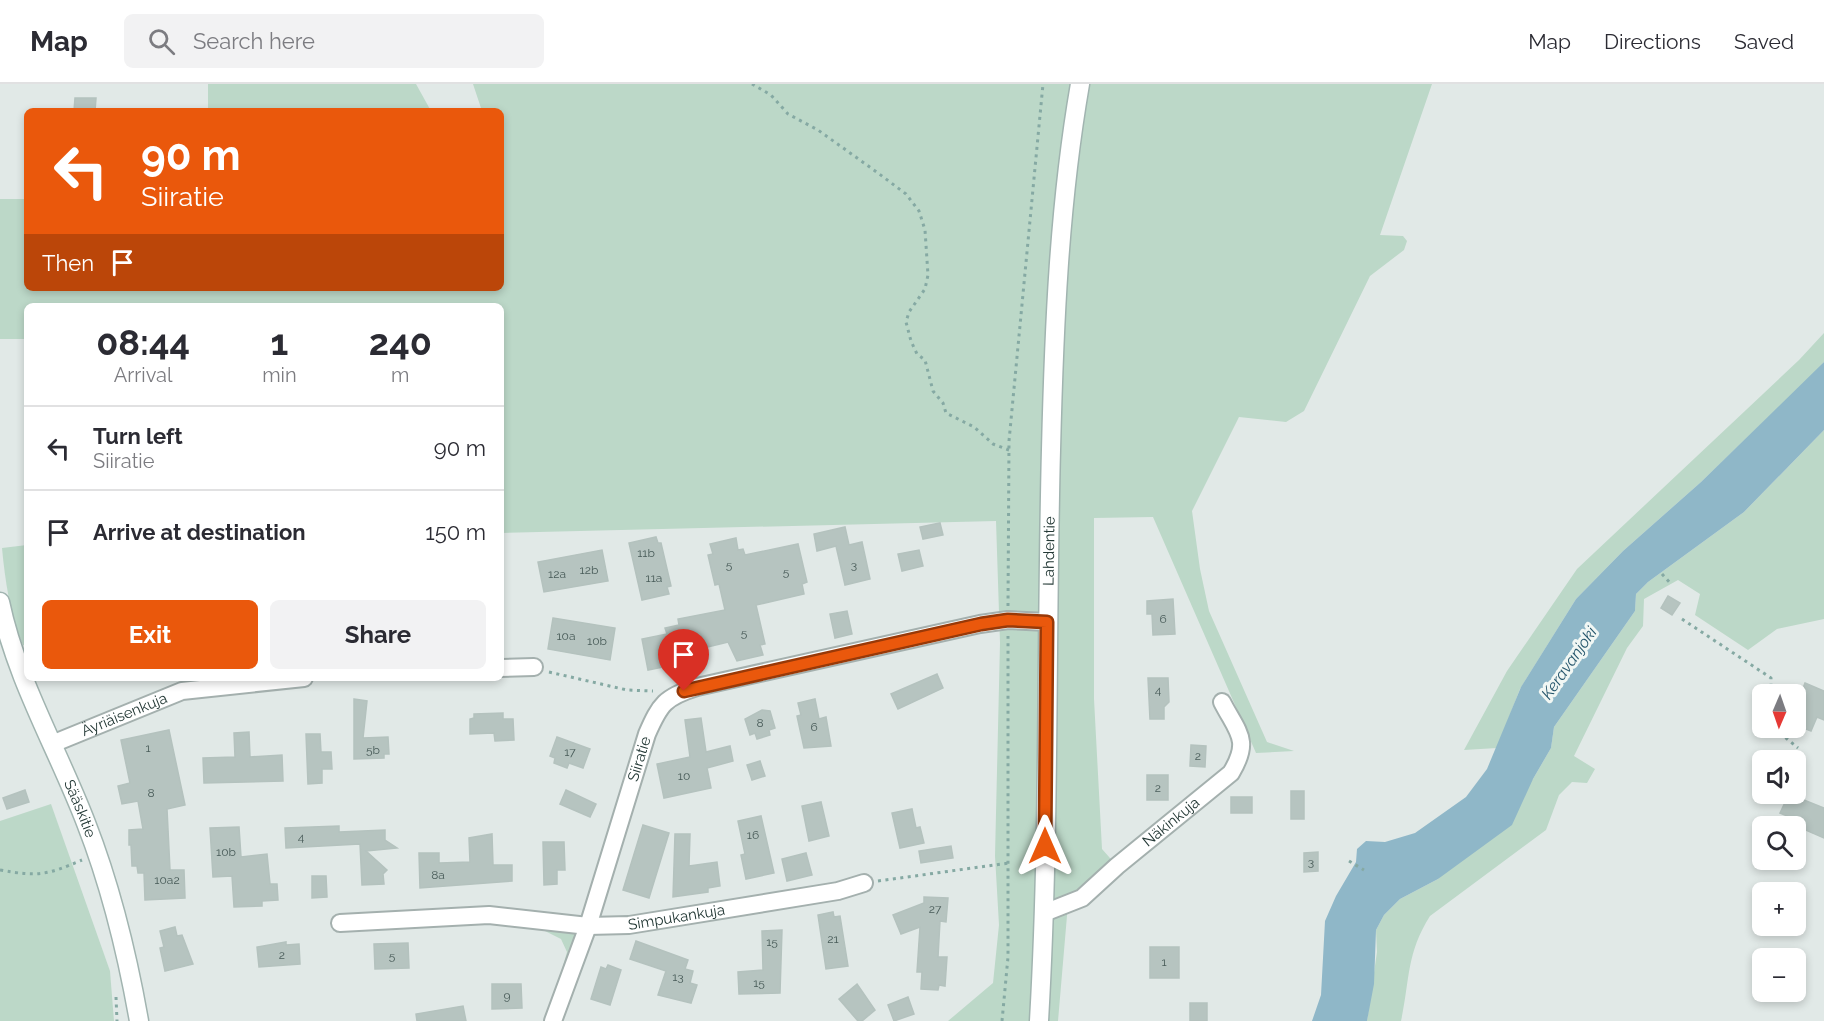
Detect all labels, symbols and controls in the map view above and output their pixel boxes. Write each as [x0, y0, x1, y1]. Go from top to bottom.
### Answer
search box [124, 14, 544, 68]
text: Map [30, 25, 88, 58]
icon: search [145, 25, 178, 58]
text: Search here [193, 28, 315, 54]
text: Map [1528, 29, 1571, 54]
text: Directions [1604, 29, 1701, 54]
text: Saved [1734, 29, 1794, 54]
text: 90 m [141, 131, 241, 180]
icon: left [42, 132, 120, 210]
text: Siiratie [141, 181, 224, 212]
icon: arrive [106, 246, 139, 279]
text: Then [42, 250, 94, 276]
text: 08:44 [96, 321, 190, 363]
text: 1 [271, 321, 288, 363]
text: 240 [369, 321, 432, 363]
text: Arrival [114, 363, 172, 387]
text: min [262, 363, 297, 387]
text: m [391, 363, 410, 387]
text: Turn left [93, 423, 183, 449]
icon: left [42, 432, 75, 465]
text: 90 m [434, 435, 486, 461]
text: Siiratie [93, 449, 154, 473]
icon: arrive [42, 516, 75, 549]
street label: Lahdentie [1040, 516, 1059, 586]
text: Arrive at destination [93, 519, 306, 545]
text: 150 m [425, 519, 486, 545]
house number: 11b [637, 546, 655, 560]
house number: 5 [726, 558, 733, 572]
house number: 3 [851, 558, 857, 572]
house number: 12b [580, 563, 598, 577]
house number: 5 [783, 565, 790, 579]
house number: 12a [548, 567, 566, 581]
house number: 11a [646, 571, 662, 585]
button: Exit [42, 600, 258, 669]
button: Share [270, 600, 486, 669]
house number: 6 [1159, 612, 1167, 626]
water label: Keravanjoki [1537, 623, 1601, 703]
house number: 5 [741, 626, 748, 640]
house number: 10a [556, 629, 576, 643]
pin [658, 629, 709, 691]
house number: 10b [587, 634, 607, 648]
icon: arrive [667, 638, 700, 671]
house number: 4 [1155, 683, 1162, 697]
north arrow [1752, 684, 1806, 738]
map controls [1752, 684, 1806, 1002]
street label: Äyriäisenkuja [78, 689, 170, 740]
house number: 8 [756, 716, 764, 730]
house number: 6 [810, 720, 818, 734]
street label: Siiratie [624, 734, 655, 784]
house number: 1 [145, 741, 151, 755]
house number: 5b [366, 743, 380, 757]
house number: 17 [564, 745, 576, 759]
house number: 2 [1195, 749, 1201, 763]
button: sound [1752, 750, 1806, 804]
house number: 10 [678, 769, 690, 783]
street label: Sääskitie [60, 777, 100, 840]
house number: 2 [1155, 781, 1161, 795]
house number: 8 [147, 786, 155, 800]
street label: Näkinkuja [1139, 793, 1203, 850]
position arrow [1013, 814, 1077, 878]
button: search [1752, 816, 1806, 870]
house number: 16 [747, 828, 759, 842]
house number: 4 [298, 830, 305, 844]
house number: 10b [216, 845, 236, 859]
house number: 3 [1308, 855, 1314, 869]
house number: 8a [431, 868, 445, 882]
house number: 10a2 [154, 873, 180, 887]
button: + [1752, 882, 1806, 936]
street label: Simpukankuja [627, 901, 726, 934]
house number: 27 [929, 902, 942, 916]
house number: 21 [827, 932, 839, 946]
house number: 15 [766, 935, 778, 949]
house number: 2 [279, 948, 285, 962]
button: − [1752, 948, 1806, 1002]
house number: 5 [389, 949, 396, 963]
house number: 1 [1161, 955, 1167, 969]
house number: 13 [672, 970, 684, 984]
house number: 15 [753, 976, 765, 990]
house number: 9 [503, 989, 511, 1003]

